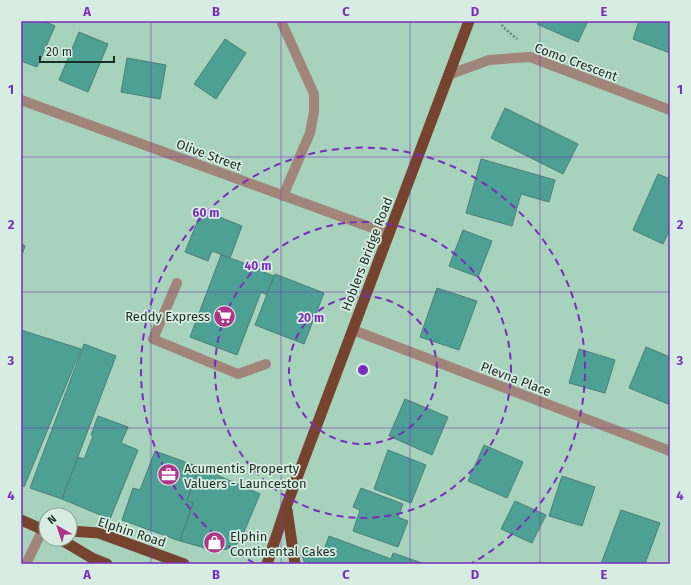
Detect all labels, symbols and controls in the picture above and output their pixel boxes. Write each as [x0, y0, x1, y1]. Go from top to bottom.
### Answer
text: A [82, 4, 91, 19]
text: B [212, 4, 220, 19]
text: C [342, 4, 350, 19]
text: D [471, 4, 480, 19]
text: E [601, 4, 608, 19]
scale bar [40, 38, 114, 64]
street label: Como Crescent [533, 40, 620, 84]
text: 20 m [46, 45, 72, 59]
text: 1 [8, 82, 14, 97]
text: 1 [677, 82, 683, 97]
street label: Olive Street [174, 136, 244, 174]
street label: Hoblers Bridge Road [338, 195, 396, 313]
text: 60 m [193, 206, 219, 220]
text: 2 [8, 217, 15, 232]
text: 2 [677, 217, 684, 232]
text: 40 m [245, 259, 271, 273]
supermarket icon: Reddy Express [212, 303, 238, 329]
place label: Reddy Express [125, 309, 210, 324]
text: 20 m [298, 311, 324, 325]
text: 3 [7, 353, 15, 368]
text: 3 [676, 353, 684, 368]
street label: Plevna Place [479, 359, 553, 399]
centre of rings [356, 363, 370, 377]
place label: Acumentis Property Valuers - Launceston [184, 461, 307, 491]
office icon: Acumentis Property Valuers - Launceston [156, 462, 182, 488]
text: 4 [7, 488, 15, 503]
text: 4 [676, 488, 684, 503]
north arrow [38, 507, 78, 547]
text: N [45, 512, 59, 527]
street label: Elphin Road [96, 514, 168, 550]
place label: Elphin Continental Cakes [230, 529, 336, 559]
shop icon: Elphin Continental Cakes [202, 530, 228, 556]
text: A [82, 567, 91, 582]
text: B [212, 567, 220, 582]
text: C [342, 567, 350, 582]
text: D [471, 567, 480, 582]
text: E [601, 567, 608, 582]

